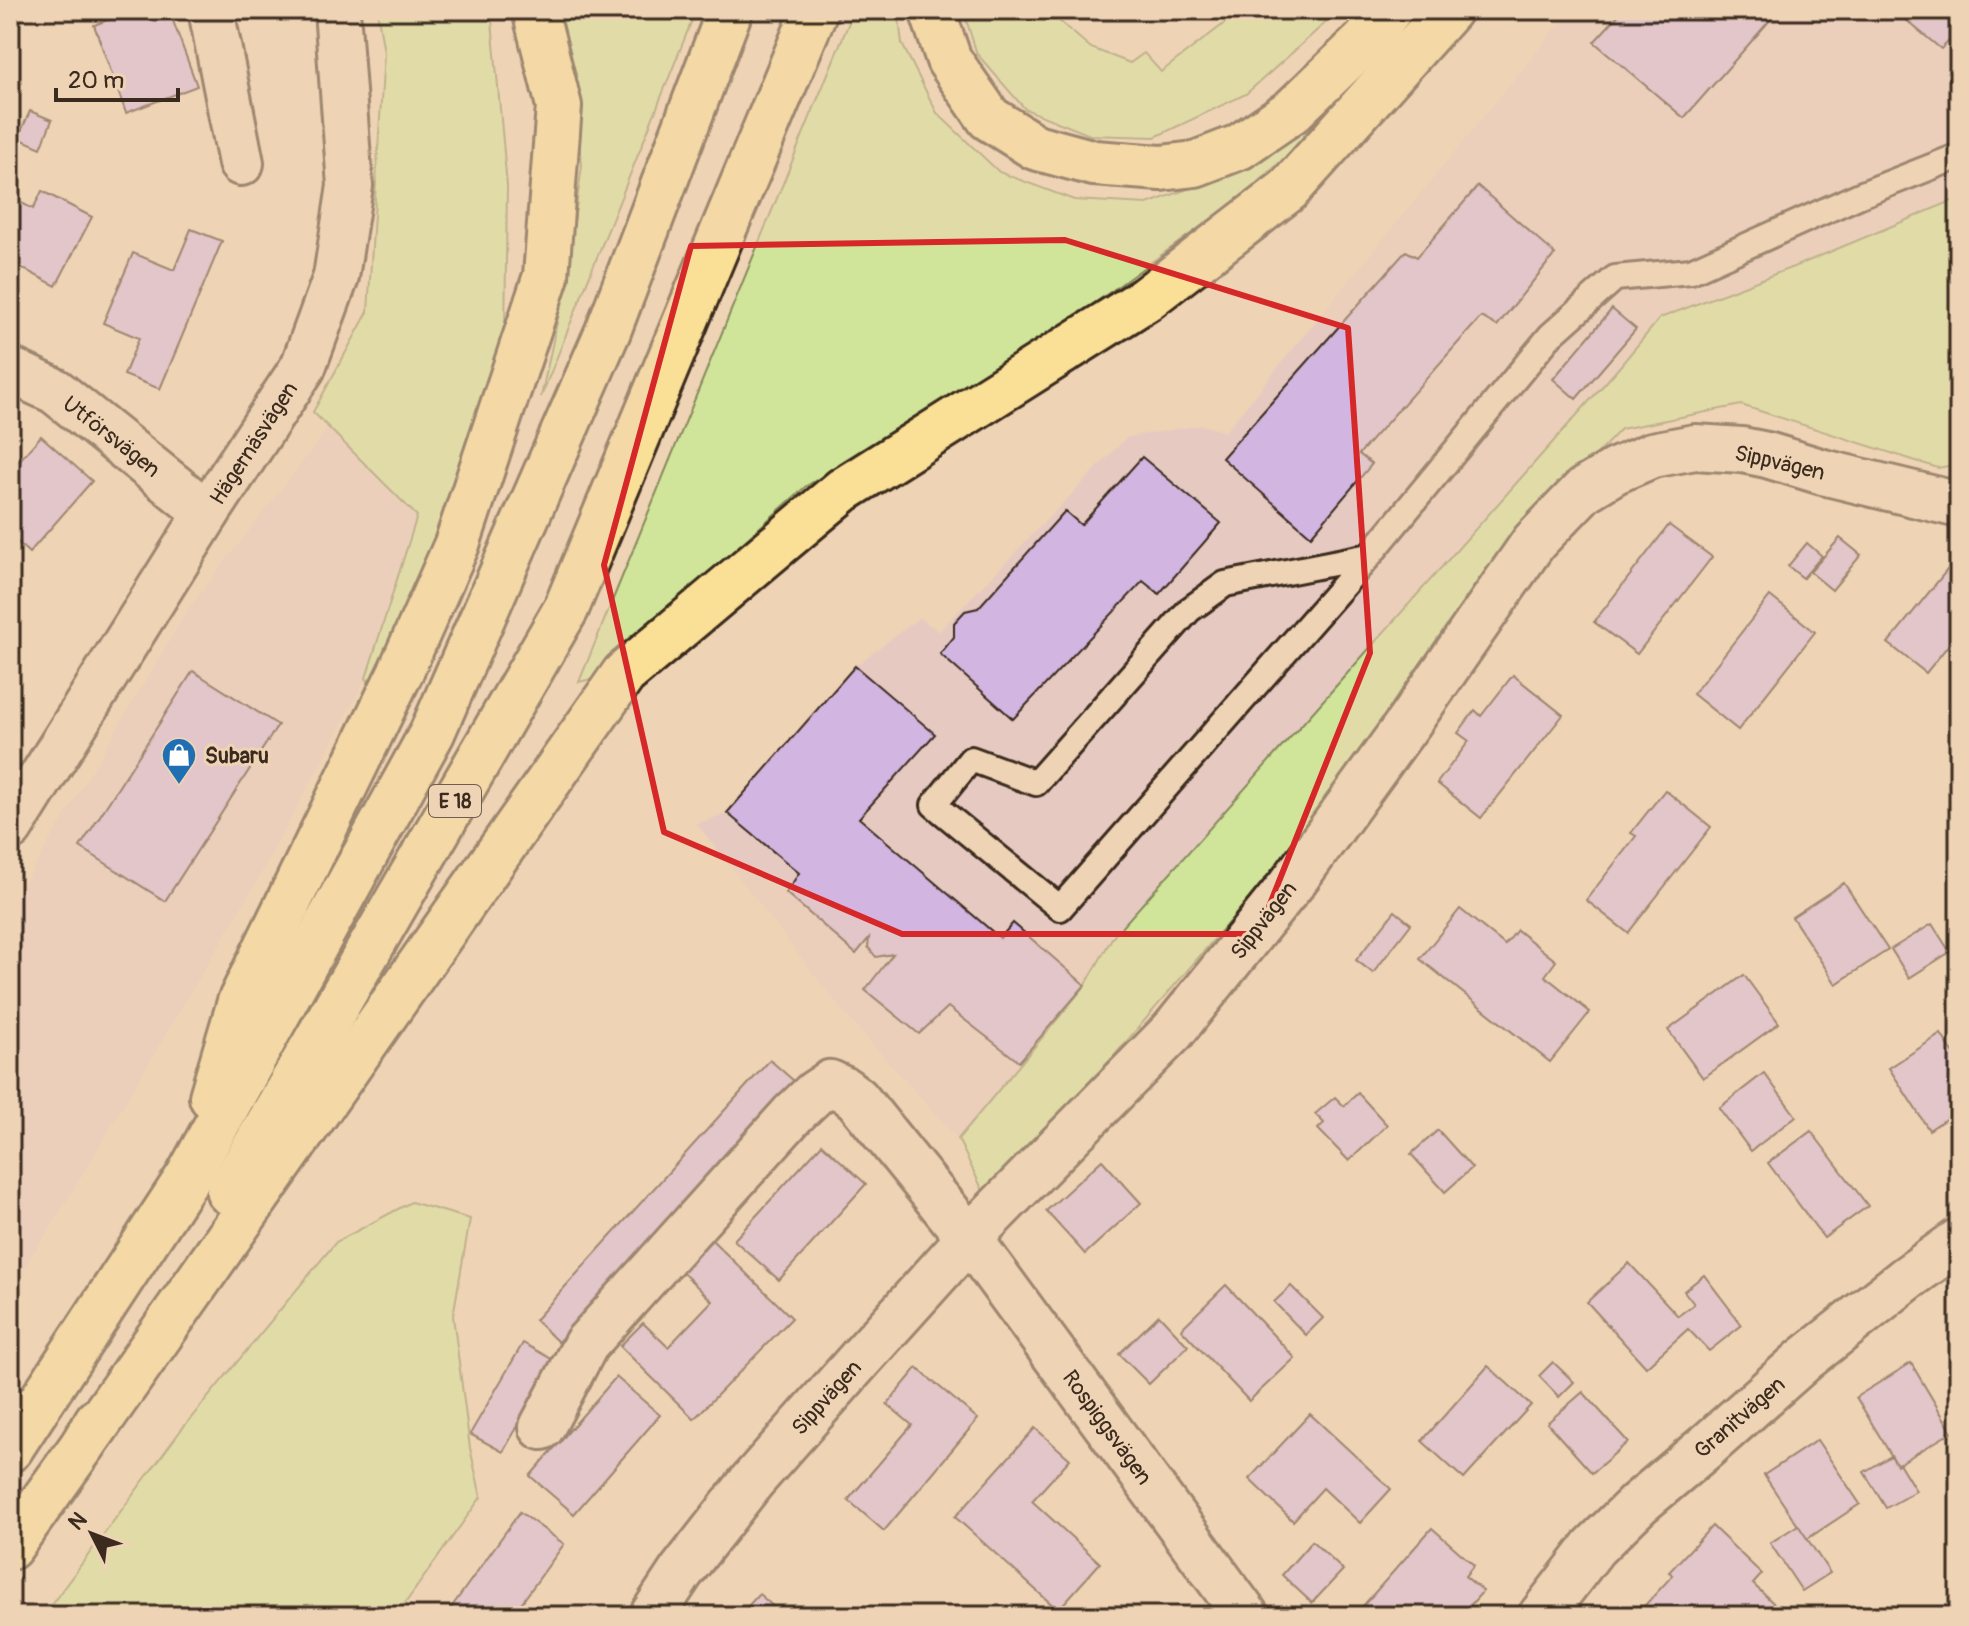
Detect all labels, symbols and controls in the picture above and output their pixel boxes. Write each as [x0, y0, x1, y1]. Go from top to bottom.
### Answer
scale bar [56, 52, 178, 102]
text: 20 m [68, 66, 124, 95]
street label: Hägernäsvägen [204, 377, 304, 510]
street label: Utförsvägen [57, 390, 166, 484]
street label: Sippvägen [1732, 439, 1828, 487]
shop icon: Subaru [160, 736, 198, 786]
place label: Subaru [205, 742, 269, 770]
road number: E 18 [429, 785, 481, 817]
street label: Sippvägen [1224, 876, 1303, 965]
street label: Sippvägen [786, 1354, 868, 1441]
street label: Rospiggsvägen [1056, 1365, 1158, 1490]
street label: Granitvägen [1688, 1371, 1791, 1465]
north arrow [52, 1494, 132, 1574]
text: N [62, 1506, 93, 1536]

